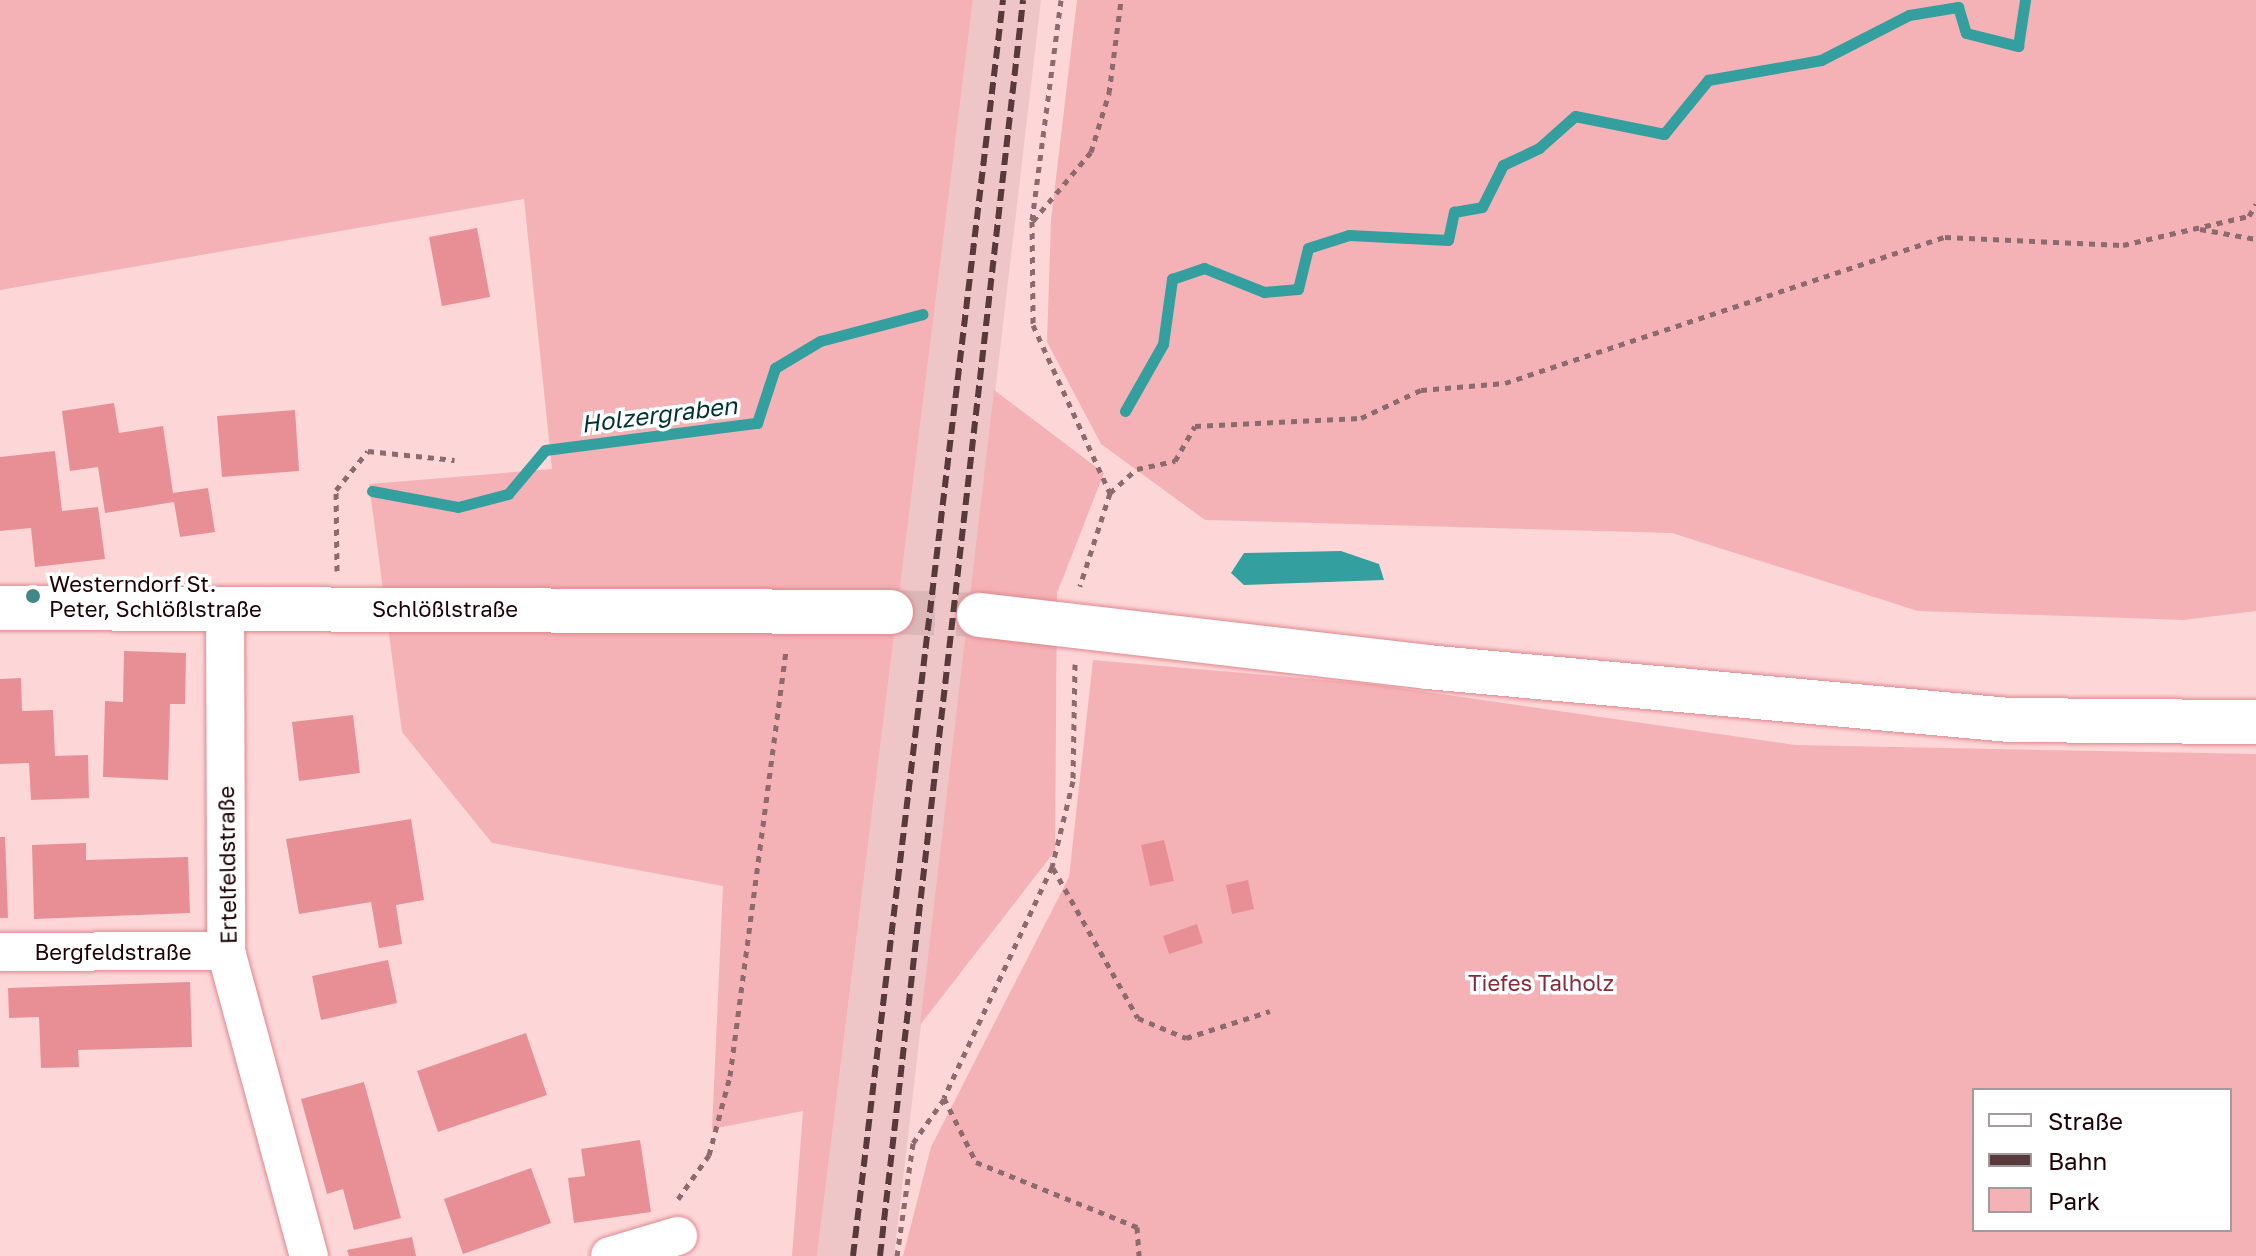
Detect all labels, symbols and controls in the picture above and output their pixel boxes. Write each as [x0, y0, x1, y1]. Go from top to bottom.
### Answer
water label: Holzergraben [579, 390, 739, 438]
place label: Westerndorf St. Peter, Schlößlstraße [49, 570, 262, 622]
marker: Westerndorf St. Peter, Schlößlstraße [24, 587, 42, 605]
street label: Schlößlstraße [372, 596, 518, 622]
street label: Ertelfeldstraße [212, 786, 242, 944]
street label: Bergfeldstraße [34, 939, 192, 965]
park label: Tiefes Talholz [1468, 970, 1614, 996]
legend [1972, 1088, 2232, 1232]
text: Straße [2048, 1106, 2123, 1135]
text: Bahn [2048, 1146, 2107, 1175]
text: Park [2048, 1186, 2100, 1215]

